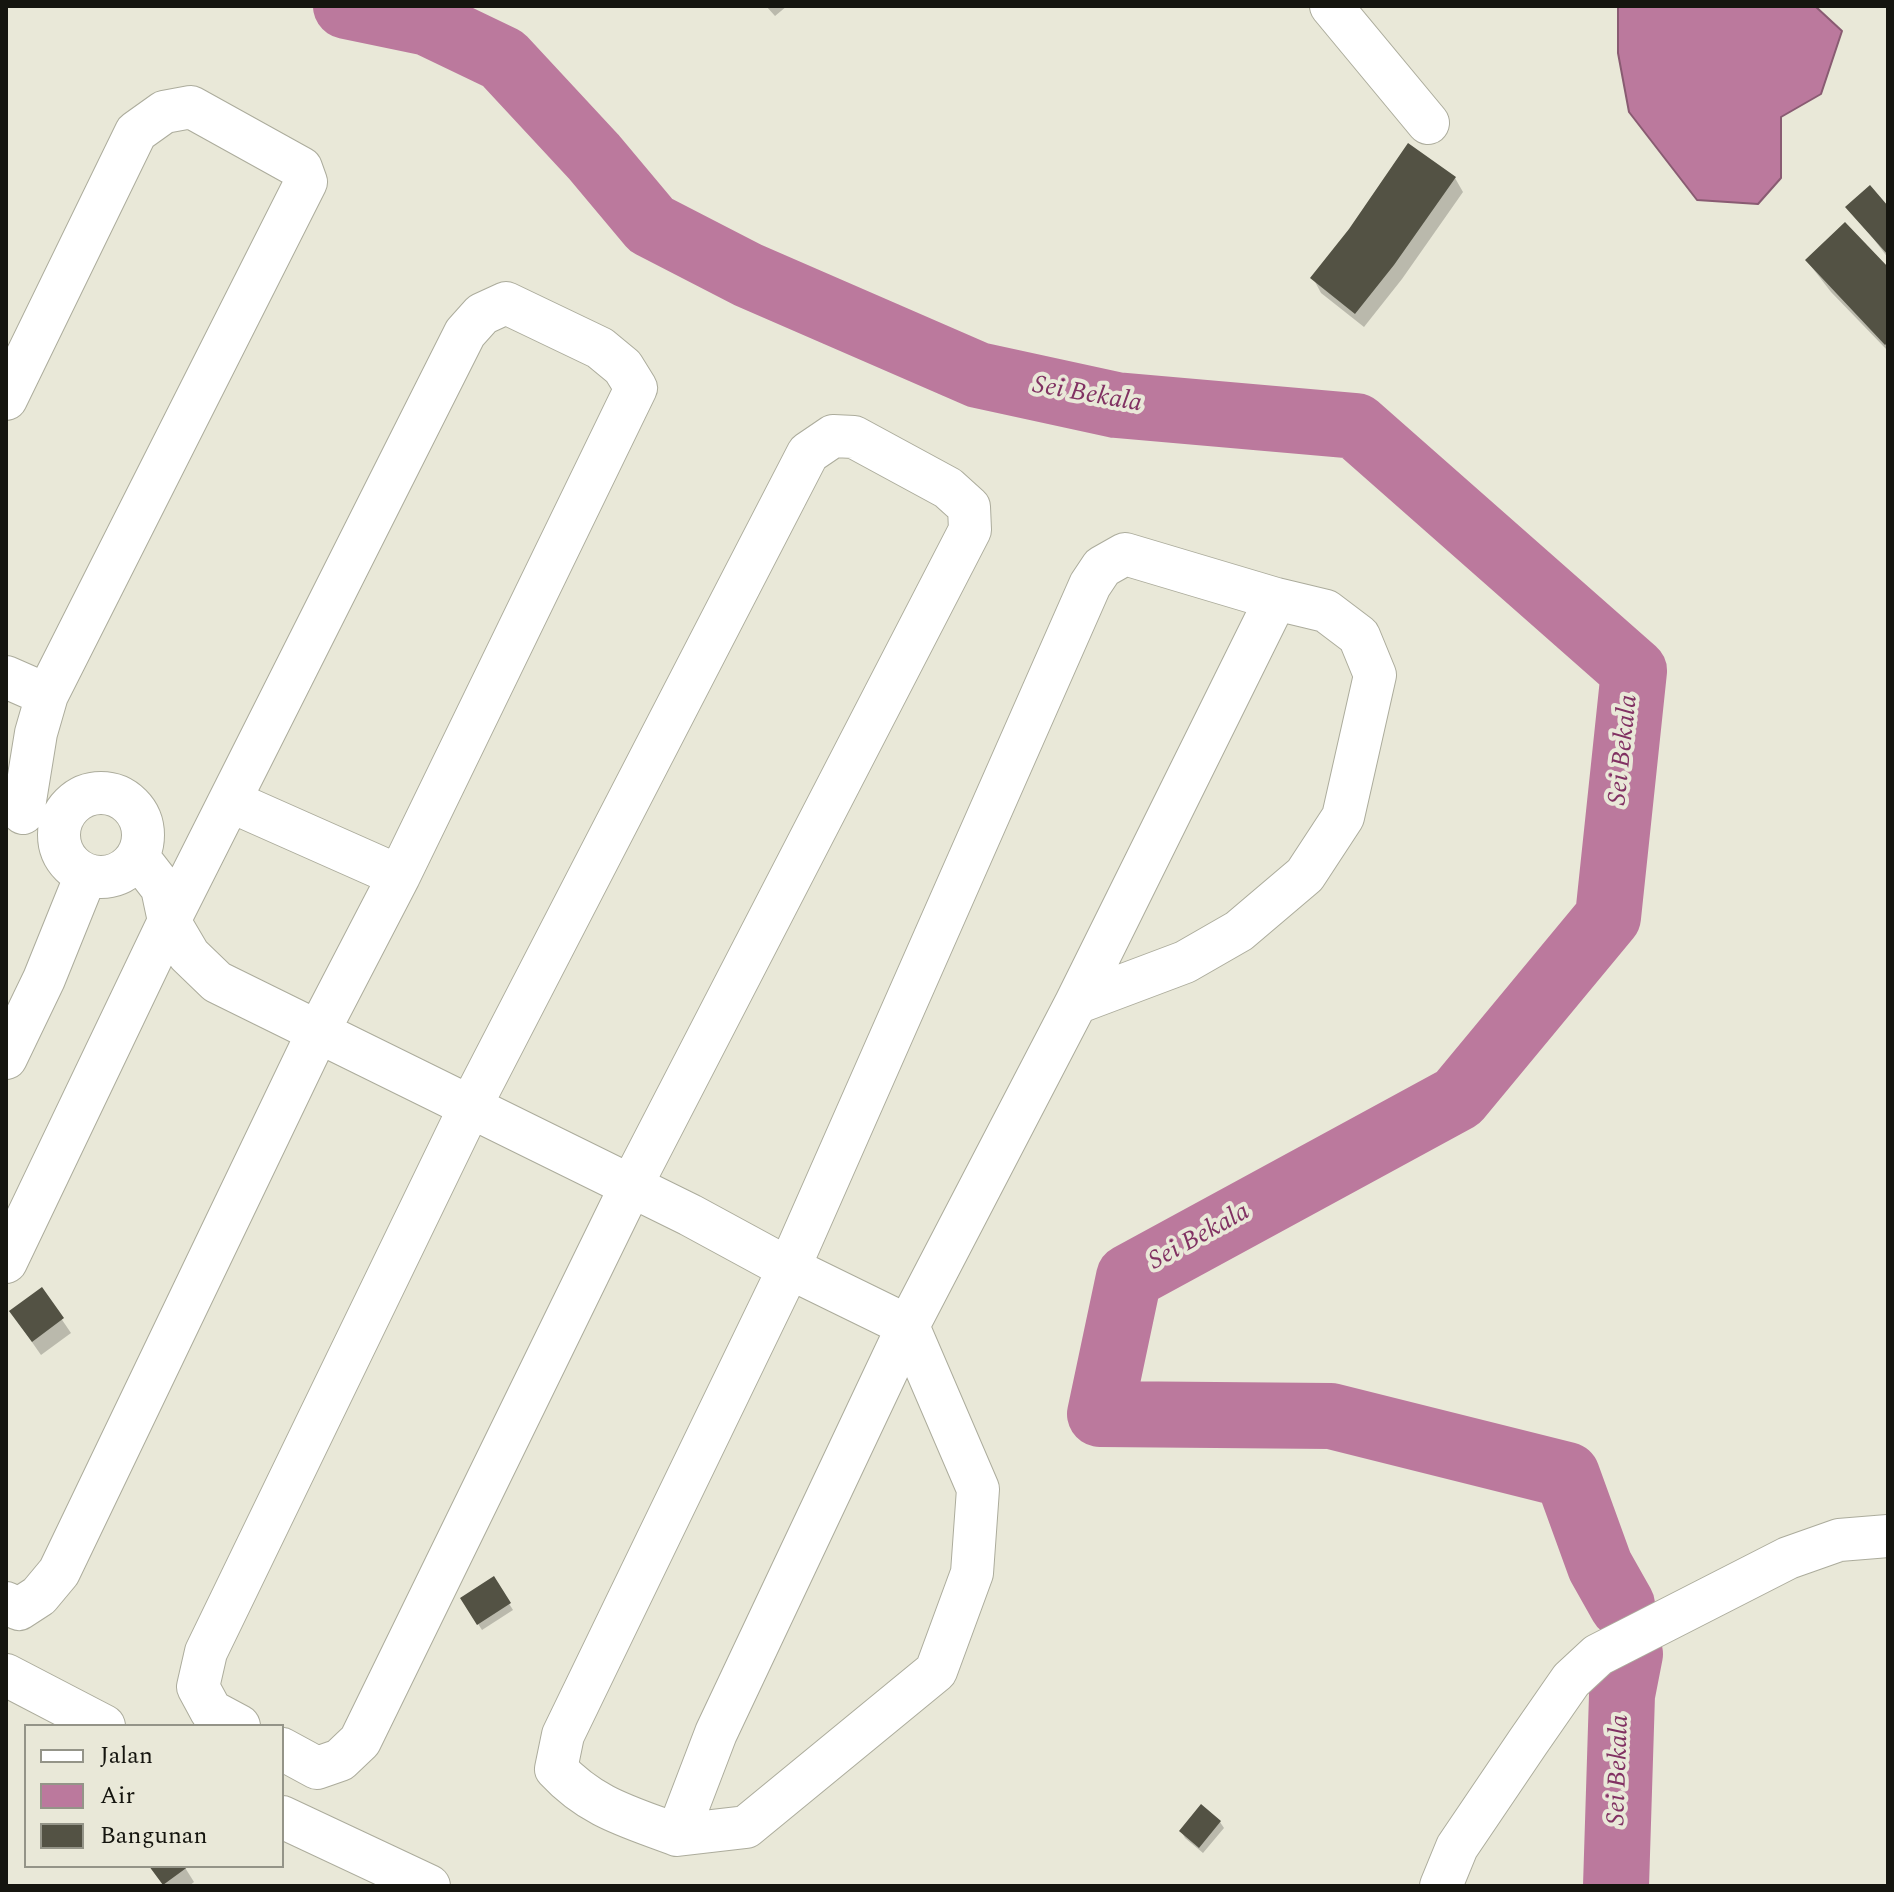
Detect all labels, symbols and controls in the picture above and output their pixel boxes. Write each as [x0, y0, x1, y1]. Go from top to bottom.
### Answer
water label: Sei Bekala [1030, 371, 1144, 421]
water label: Sei Bekala [1604, 693, 1646, 807]
water label: Sei Bekala [1144, 1198, 1256, 1278]
water label: Sei Bekala [1602, 1714, 1638, 1826]
legend [24, 1724, 284, 1868]
text: Jalan [100, 1738, 153, 1774]
text: Air [100, 1778, 135, 1814]
text: Bangunan [100, 1818, 208, 1854]

